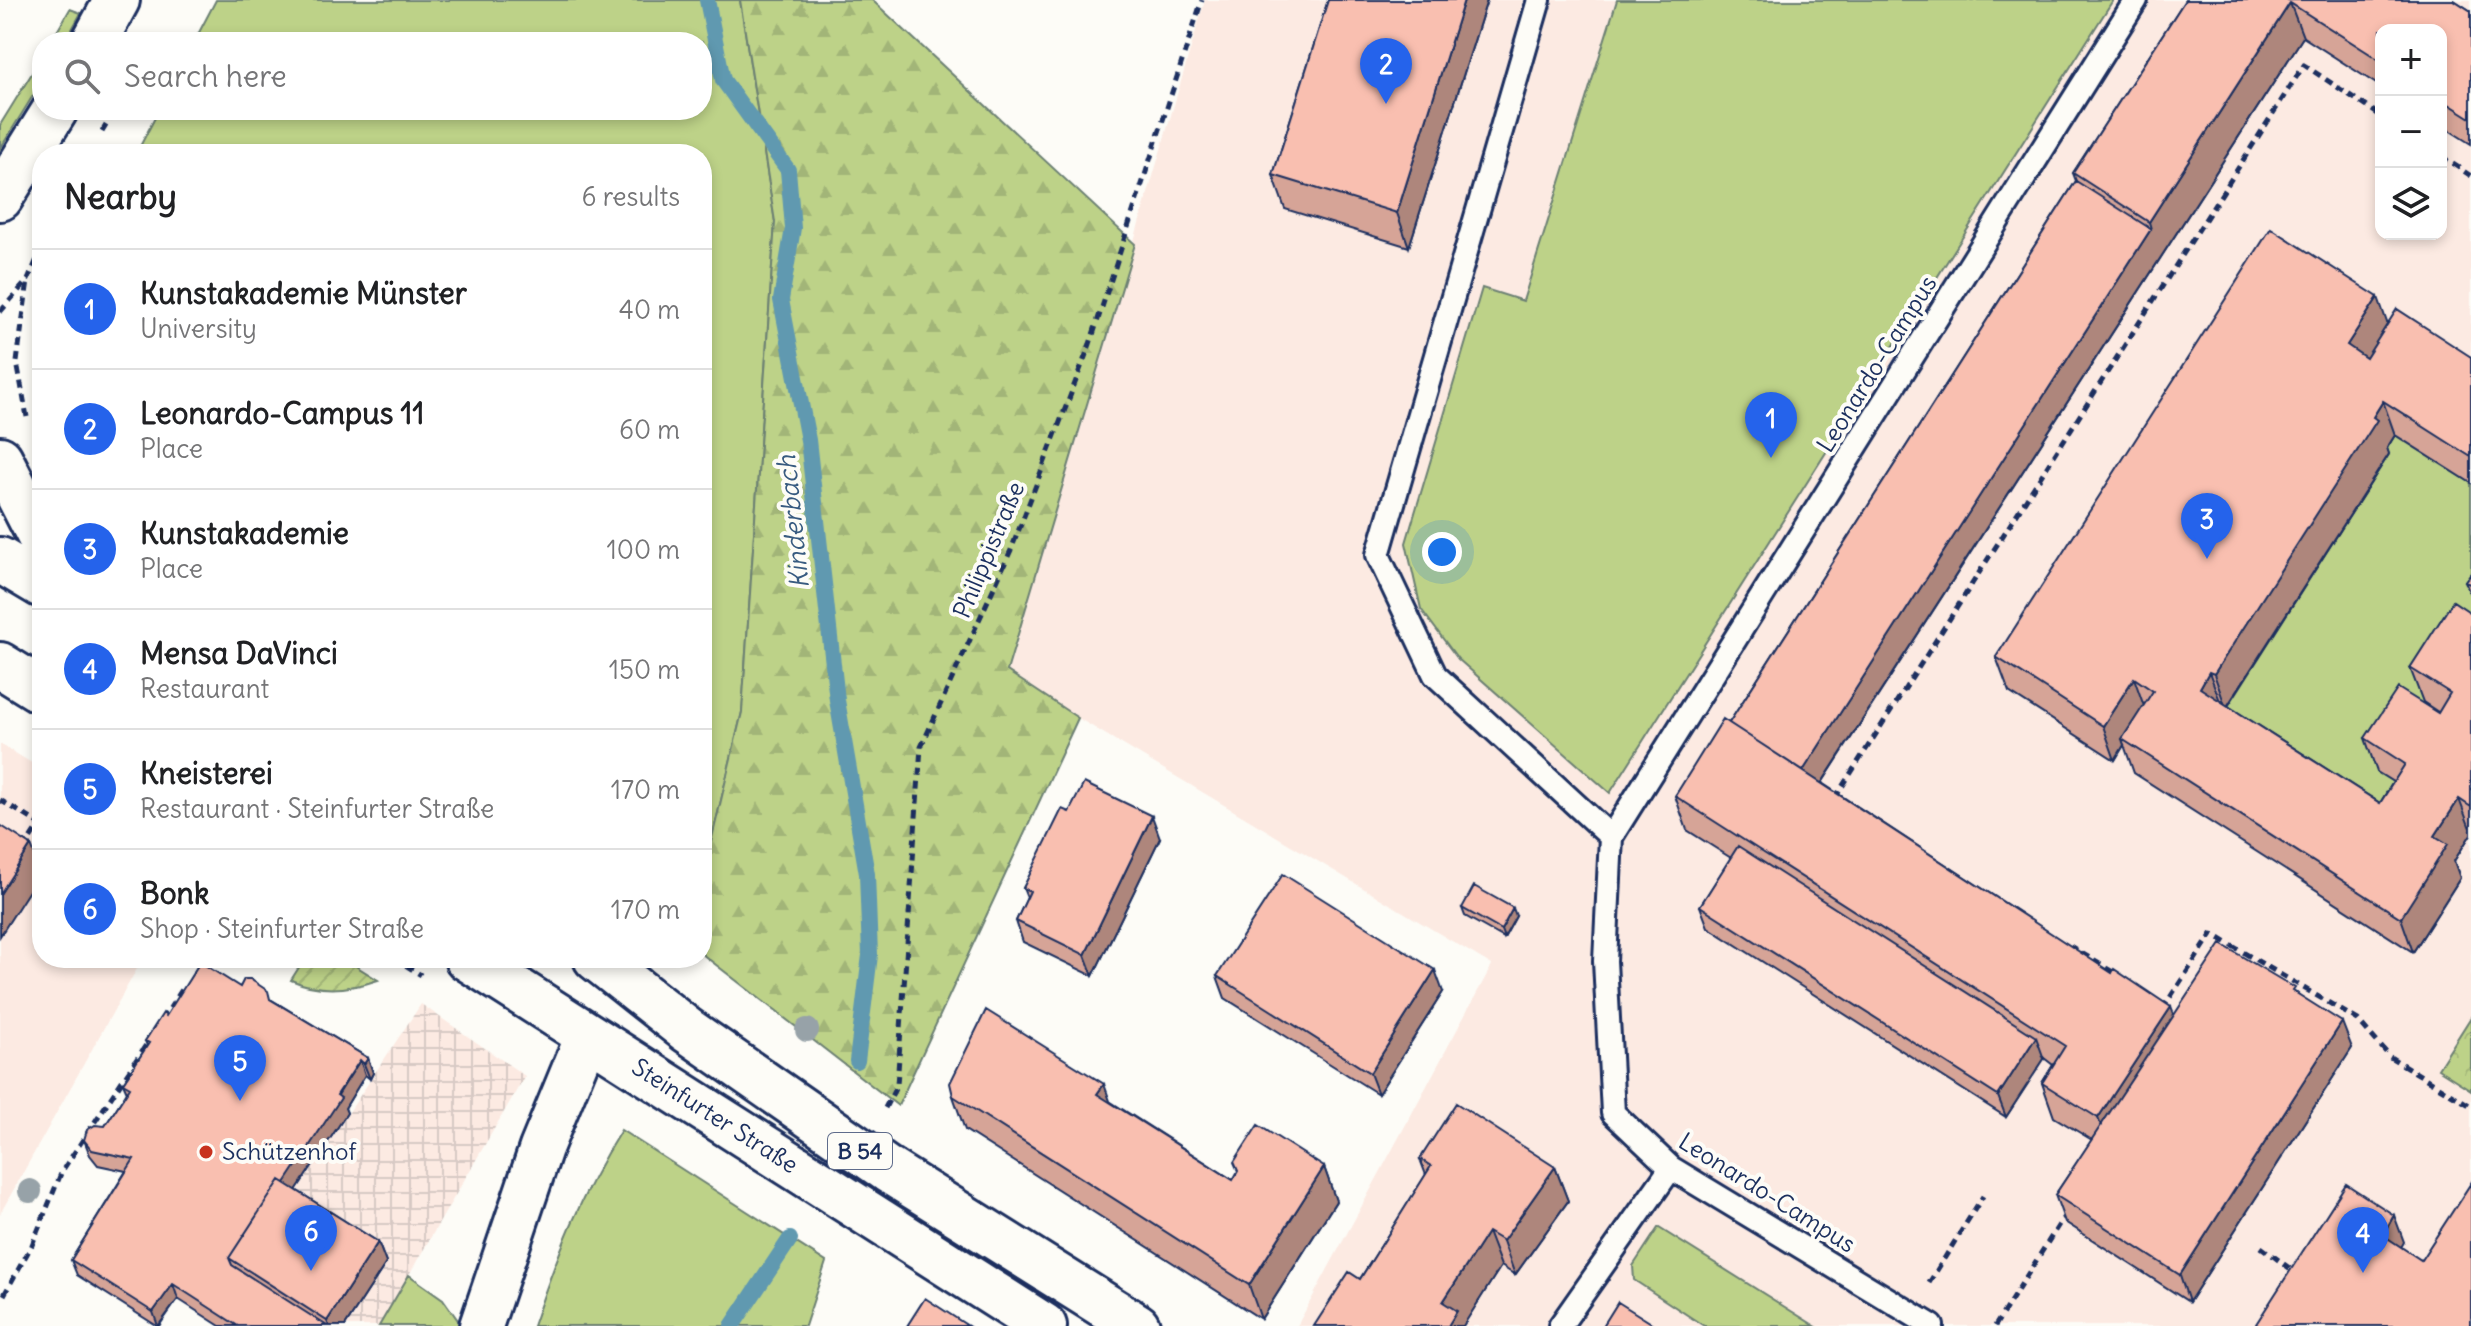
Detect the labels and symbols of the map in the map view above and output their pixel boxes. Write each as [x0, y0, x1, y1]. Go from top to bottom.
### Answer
pin: 2 [1360, 38, 1412, 104]
street label: Leonardo-Campus [1810, 270, 1943, 457]
pin: 1 [1745, 392, 1797, 458]
water label: Kinderbach [769, 453, 816, 590]
street label: Philippistraße [946, 477, 1030, 622]
pin: 3 [2181, 493, 2233, 559]
your location [1422, 532, 1462, 572]
pin: 5 [214, 1035, 266, 1101]
street label: Steinfurter Straße [627, 1051, 804, 1179]
street label: Leonardo-Campus [1674, 1126, 1861, 1259]
road number: B 54 [828, 1133, 892, 1169]
place label: Schützenhof [222, 1136, 357, 1166]
marker: Schützenhof [197, 1143, 215, 1161]
pin: 6 [285, 1205, 337, 1271]
pin: 4 [2337, 1207, 2389, 1273]

